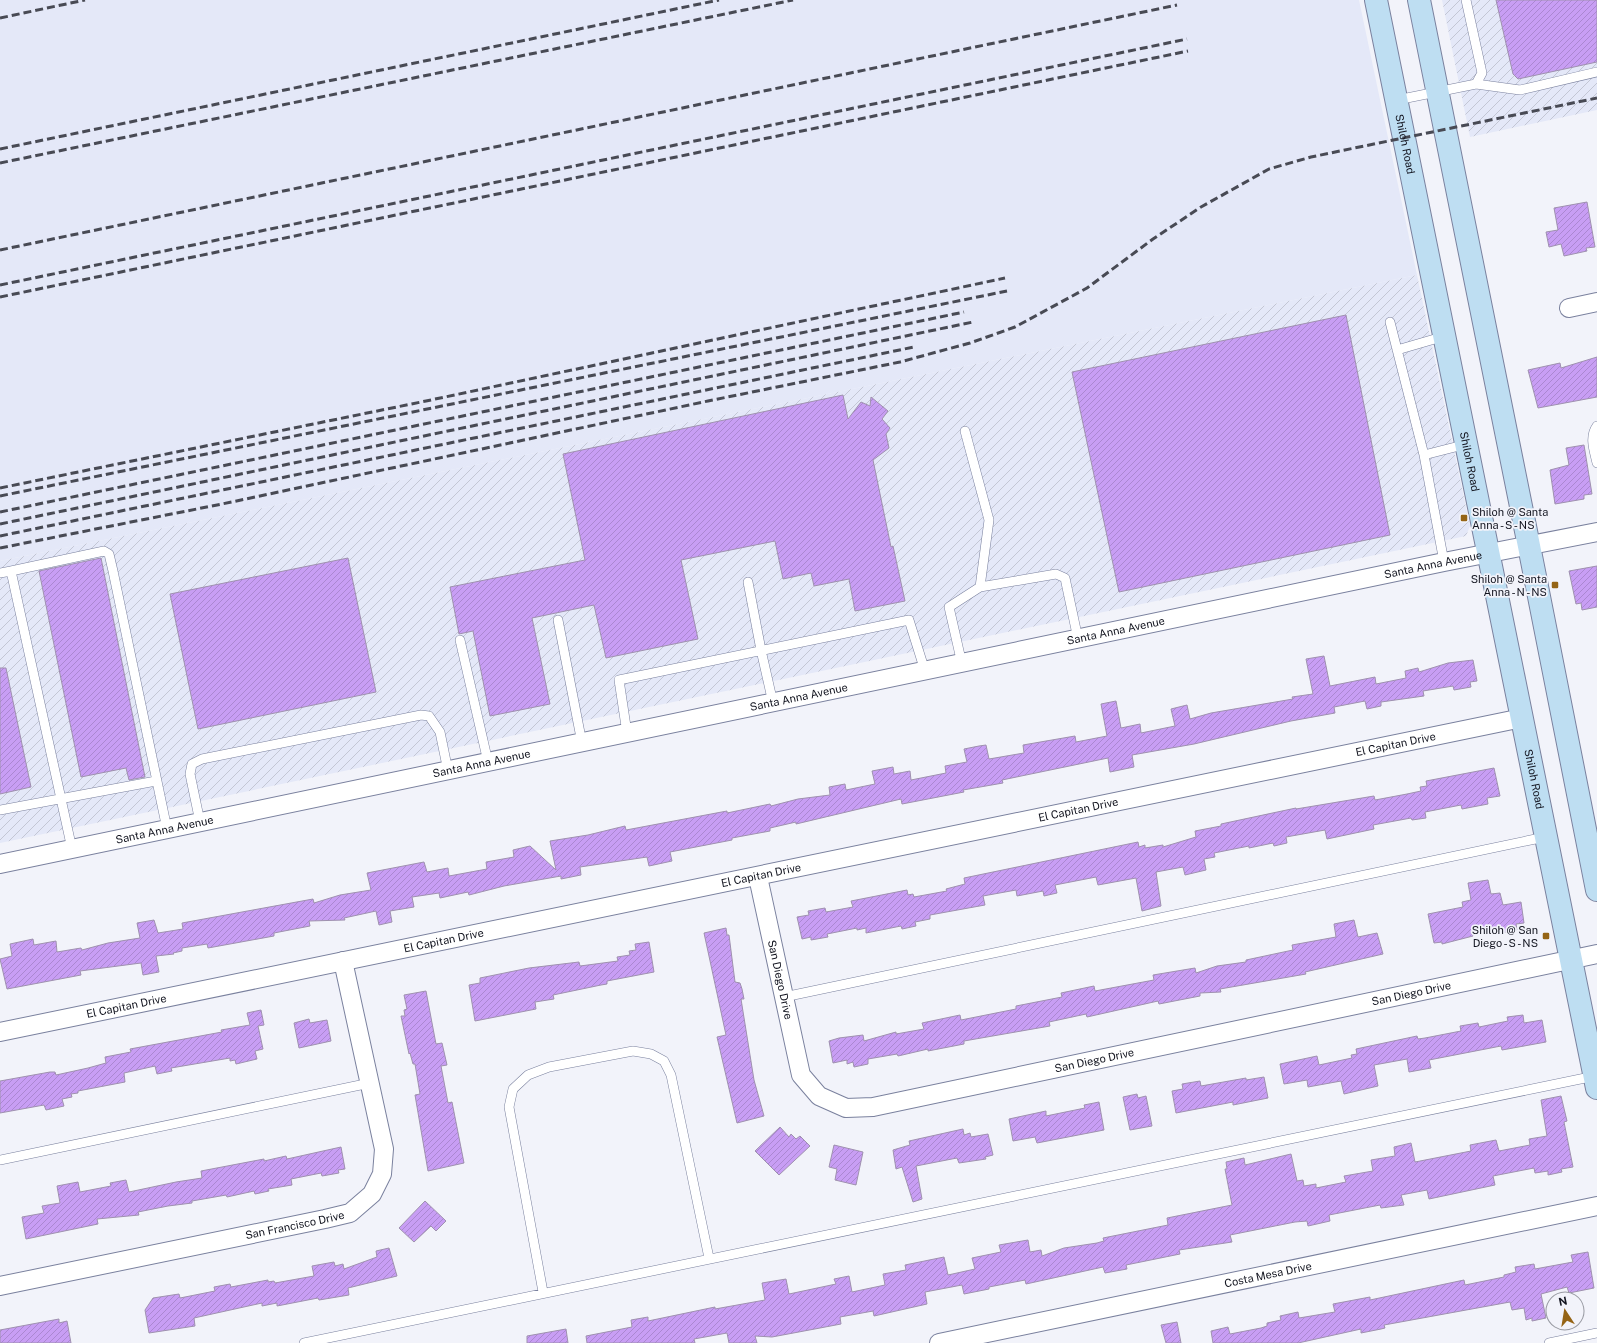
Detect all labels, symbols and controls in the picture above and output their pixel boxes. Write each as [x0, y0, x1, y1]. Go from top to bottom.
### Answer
street label: Shiloh Road [1393, 113, 1417, 175]
street label: Shiloh Road [1458, 431, 1482, 493]
place label: Shiloh @ Santa Anna - S - NS [1472, 506, 1548, 531]
marker: Shiloh @ Santa Anna - S - NS [1459, 513, 1469, 523]
street label: Santa Anna Avenue [1383, 549, 1483, 580]
place label: Shiloh @ Santa Anna - N - NS [1471, 573, 1547, 598]
marker: Shiloh @ Santa Anna - N - NS [1550, 580, 1560, 590]
street label: Santa Anna Avenue [1066, 615, 1166, 647]
street label: Santa Anna Avenue [749, 681, 849, 713]
street label: El Capitan Drive [1355, 730, 1437, 758]
street label: Santa Anna Avenue [432, 747, 532, 779]
street label: Shiloh Road [1522, 748, 1546, 810]
street label: El Capitan Drive [1037, 795, 1119, 824]
street label: Santa Anna Avenue [114, 814, 214, 846]
street label: El Capitan Drive [720, 861, 802, 889]
place label: Shiloh @ San Diego - S - NS [1472, 924, 1538, 949]
street label: El Capitan Drive [403, 926, 485, 955]
marker: Shiloh @ San Diego - S - NS [1541, 931, 1551, 941]
street label: San Diego Drive [766, 939, 795, 1020]
street label: San Diego Drive [1370, 979, 1452, 1007]
street label: El Capitan Drive [85, 992, 167, 1020]
street label: San Diego Drive [1053, 1046, 1135, 1074]
street label: San Francisco Drive [244, 1209, 346, 1241]
street label: Costa Mesa Drive [1223, 1260, 1313, 1289]
north arrow [1545, 1291, 1585, 1331]
text: N [1557, 1294, 1568, 1308]

